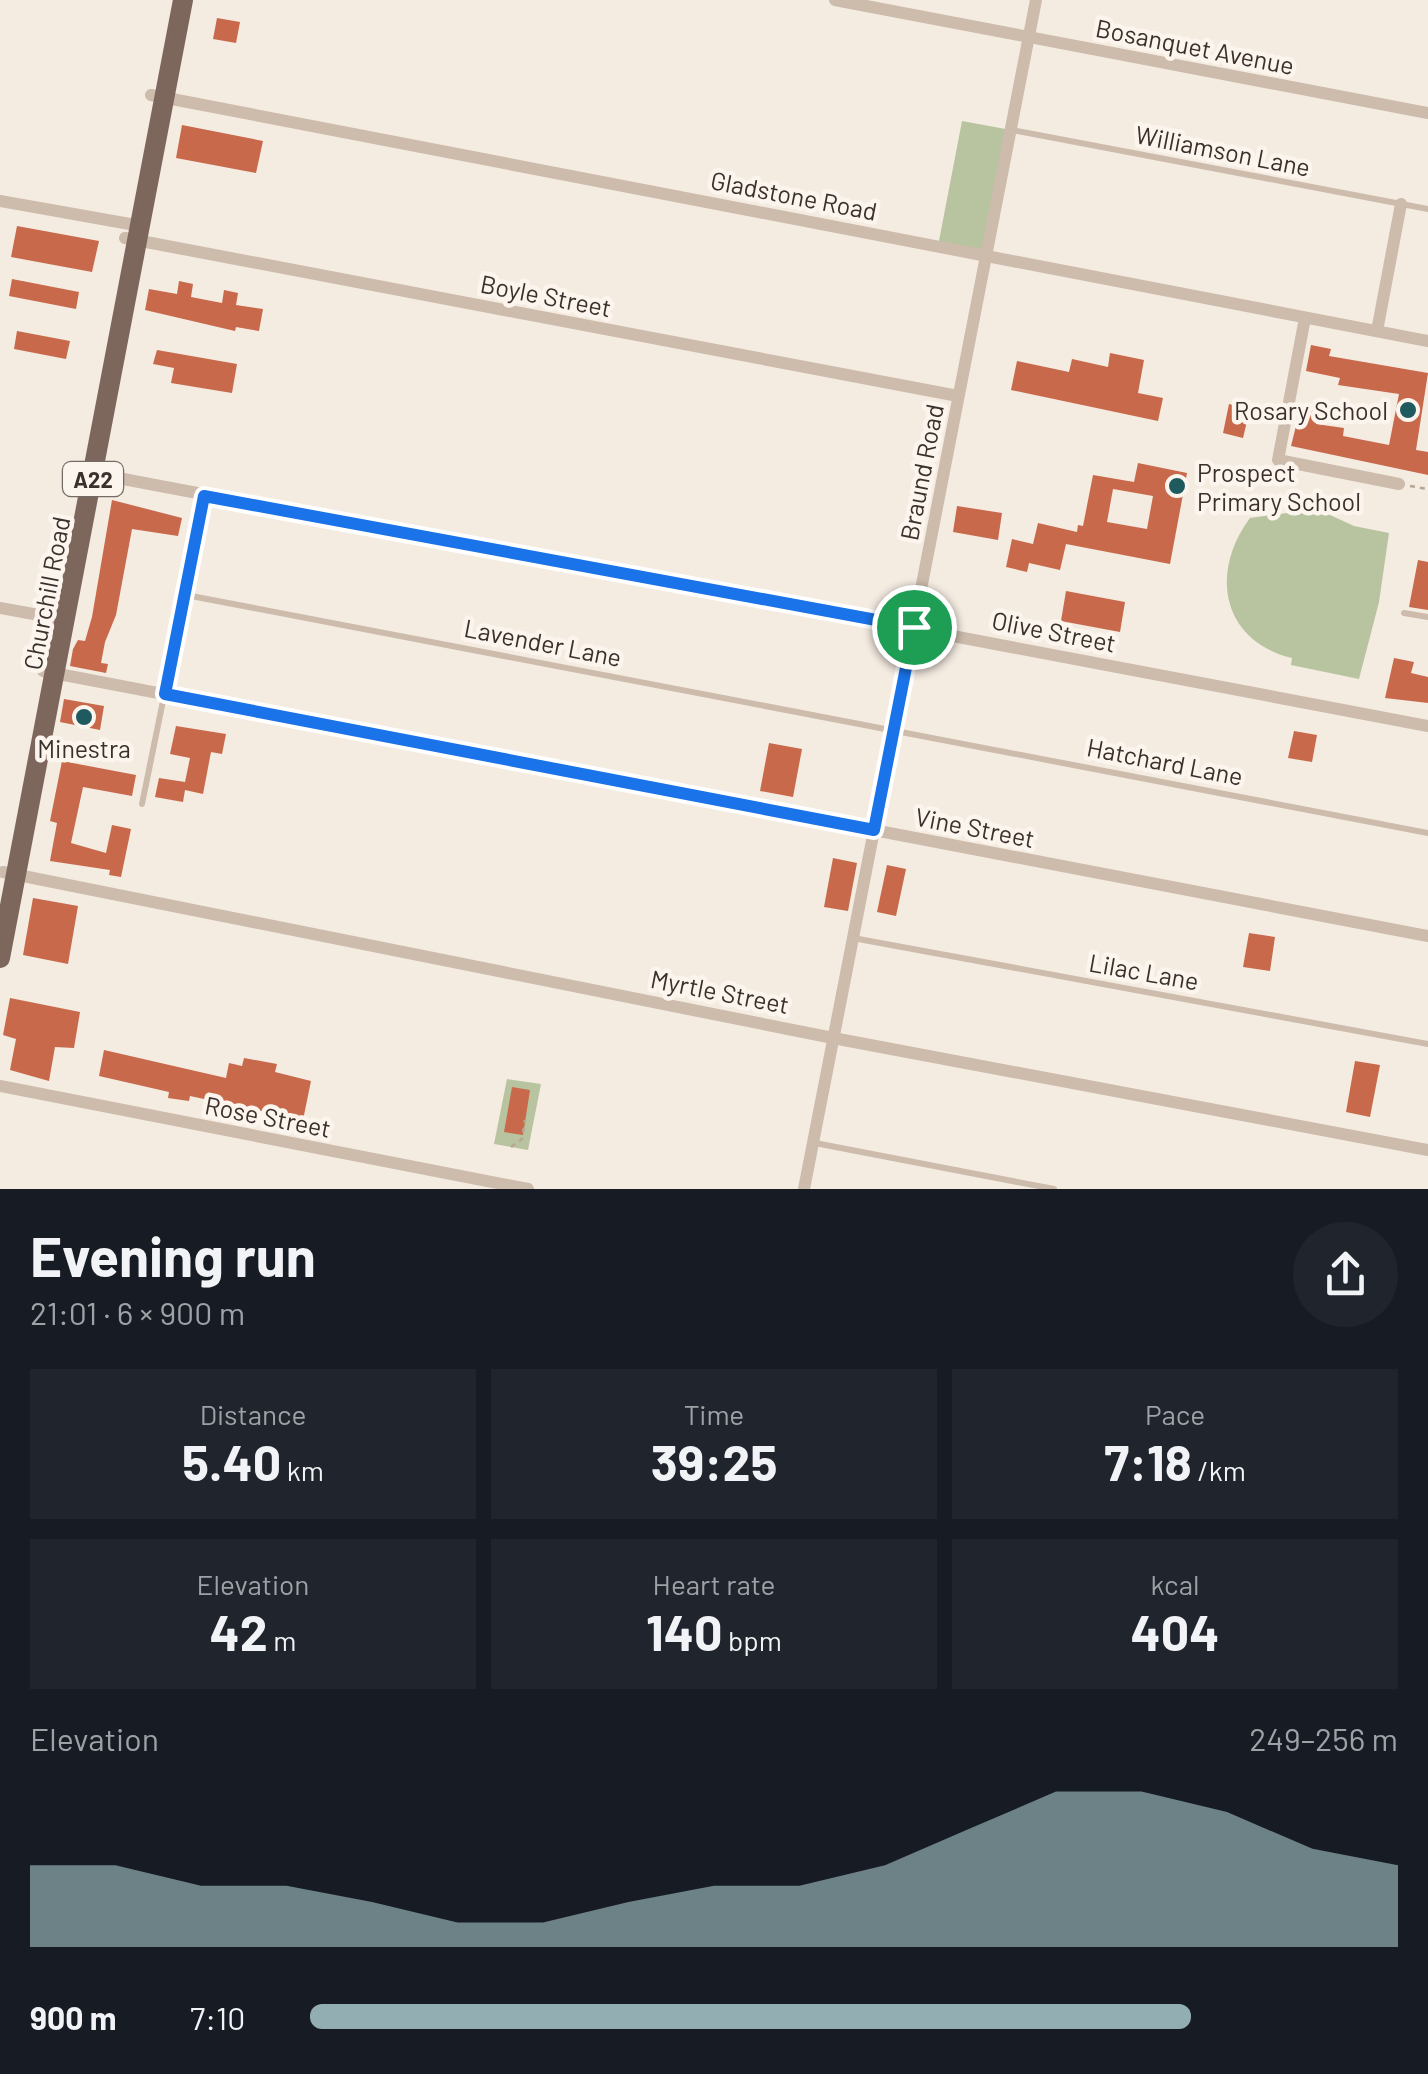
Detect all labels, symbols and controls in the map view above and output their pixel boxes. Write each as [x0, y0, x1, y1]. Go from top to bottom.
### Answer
street label: Bosanquet Avenue [1093, 12, 1297, 80]
street label: Williamson Lane [1133, 118, 1313, 182]
street label: Gladstone Road [708, 164, 880, 226]
street label: Boyle Street [478, 268, 614, 322]
place label: Rosary School [1234, 395, 1388, 425]
marker: Rosary School [1397, 399, 1419, 421]
street label: Braund Road [893, 401, 949, 543]
place label: Prospect Primary School [1197, 457, 1361, 516]
road number: A22 [63, 462, 123, 496]
marker: Prospect Primary School [1166, 475, 1188, 497]
street label: Churchill Road [16, 514, 76, 672]
pin [872, 585, 957, 670]
icon: arrive [887, 600, 942, 655]
street label: Olive Street [989, 604, 1119, 658]
street label: Lavender Lane [462, 612, 624, 672]
marker: Minestra [73, 706, 95, 728]
street label: Hatchard Lane [1084, 731, 1246, 791]
place label: Minestra [37, 733, 131, 763]
street label: Vine Street [913, 801, 1037, 853]
street label: Lilac Lane [1087, 947, 1201, 995]
street label: Myrtle Street [648, 963, 792, 1019]
street label: Rose Street [203, 1089, 333, 1143]
text: Evening run [30, 1222, 316, 1288]
button: share [1293, 1222, 1398, 1327]
text: 21:01 · 6 × 900 m [30, 1293, 245, 1331]
text: Distance [200, 1397, 306, 1431]
text: Time [684, 1397, 744, 1431]
text: Pace [1145, 1397, 1205, 1431]
text: 5.40 [182, 1431, 281, 1491]
text: 39:25 [651, 1431, 777, 1491]
text: 7:18 [1104, 1431, 1192, 1491]
text: km [281, 1453, 324, 1487]
text: /km [1192, 1453, 1246, 1487]
text: Elevation [197, 1567, 309, 1601]
text: Heart rate [653, 1567, 775, 1601]
text: kcal [1151, 1567, 1199, 1601]
text: 42 [209, 1601, 268, 1661]
text: 140 [646, 1601, 722, 1661]
text: 404 [1131, 1601, 1220, 1661]
text: m [268, 1623, 297, 1657]
text: bpm [722, 1623, 782, 1657]
text: Elevation [30, 1719, 159, 1757]
text: 249–256 m [1249, 1719, 1398, 1757]
text: 900 m [30, 1998, 117, 2036]
text: 7:10 [190, 1998, 245, 2036]

